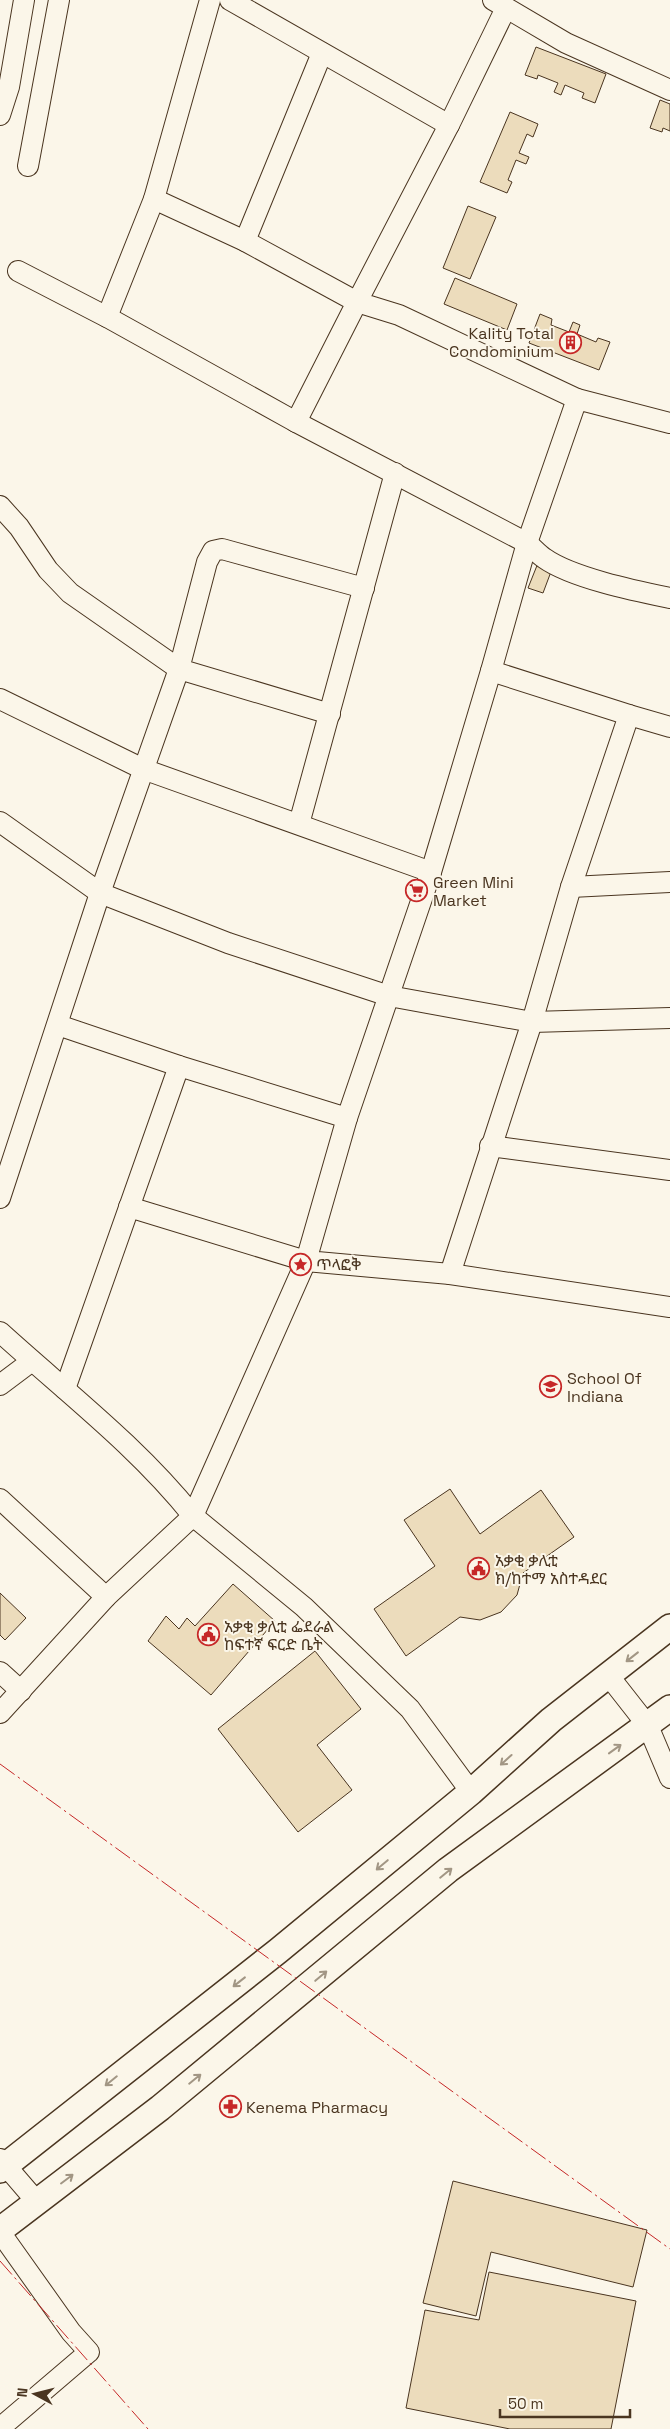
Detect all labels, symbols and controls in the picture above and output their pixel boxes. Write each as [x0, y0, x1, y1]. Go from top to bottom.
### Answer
place label: Kality Total Condominium [449, 323, 554, 362]
building icon: Kality Total Condominium [558, 330, 582, 354]
place label: Green Mini Market [433, 872, 514, 911]
supermarket icon: Green Mini Market [405, 879, 429, 903]
place icon: ጥላፎቅ [288, 1252, 312, 1276]
place label: ጥላፎቅ [316, 1254, 361, 1275]
place label: School Of Indiana [567, 1368, 642, 1407]
school or university icon: School Of Indiana [539, 1375, 563, 1399]
place label: አቃቂ ቃሊቲ ክ/ከተማ አስተዳደር [495, 1550, 607, 1589]
public building icon: አቃቂ ቃሊቲ ክ/ከተማ አስተዳደር [467, 1557, 491, 1581]
place label: አቃቂ ቃሊቲ ፌደራል ከፍተኛ ፍርድ ቤት [224, 1616, 334, 1655]
public building icon: አቃቂ ቃሊቲ ፌደራል ከፍተኛ ፍርድ ቤት [196, 1623, 220, 1647]
one-way arrow [625, 1652, 638, 1663]
one-way arrow [608, 1744, 622, 1754]
one-way arrow [499, 1754, 512, 1766]
one-way arrow [376, 1860, 389, 1871]
one-way arrow [439, 1867, 452, 1878]
one-way arrow [314, 1971, 327, 1982]
one-way arrow [233, 1976, 246, 1987]
one-way arrow [188, 2074, 201, 2085]
one-way arrow [105, 2076, 118, 2087]
pharmacy icon: Kenema Pharmacy [218, 2095, 242, 2119]
place label: Kenema Pharmacy [246, 2097, 388, 2118]
one-way arrow [60, 2174, 73, 2185]
north arrow [10, 2369, 60, 2419]
scale bar [500, 2386, 630, 2418]
text: N [13, 2387, 32, 2398]
text: 50 m [508, 2394, 543, 2413]

